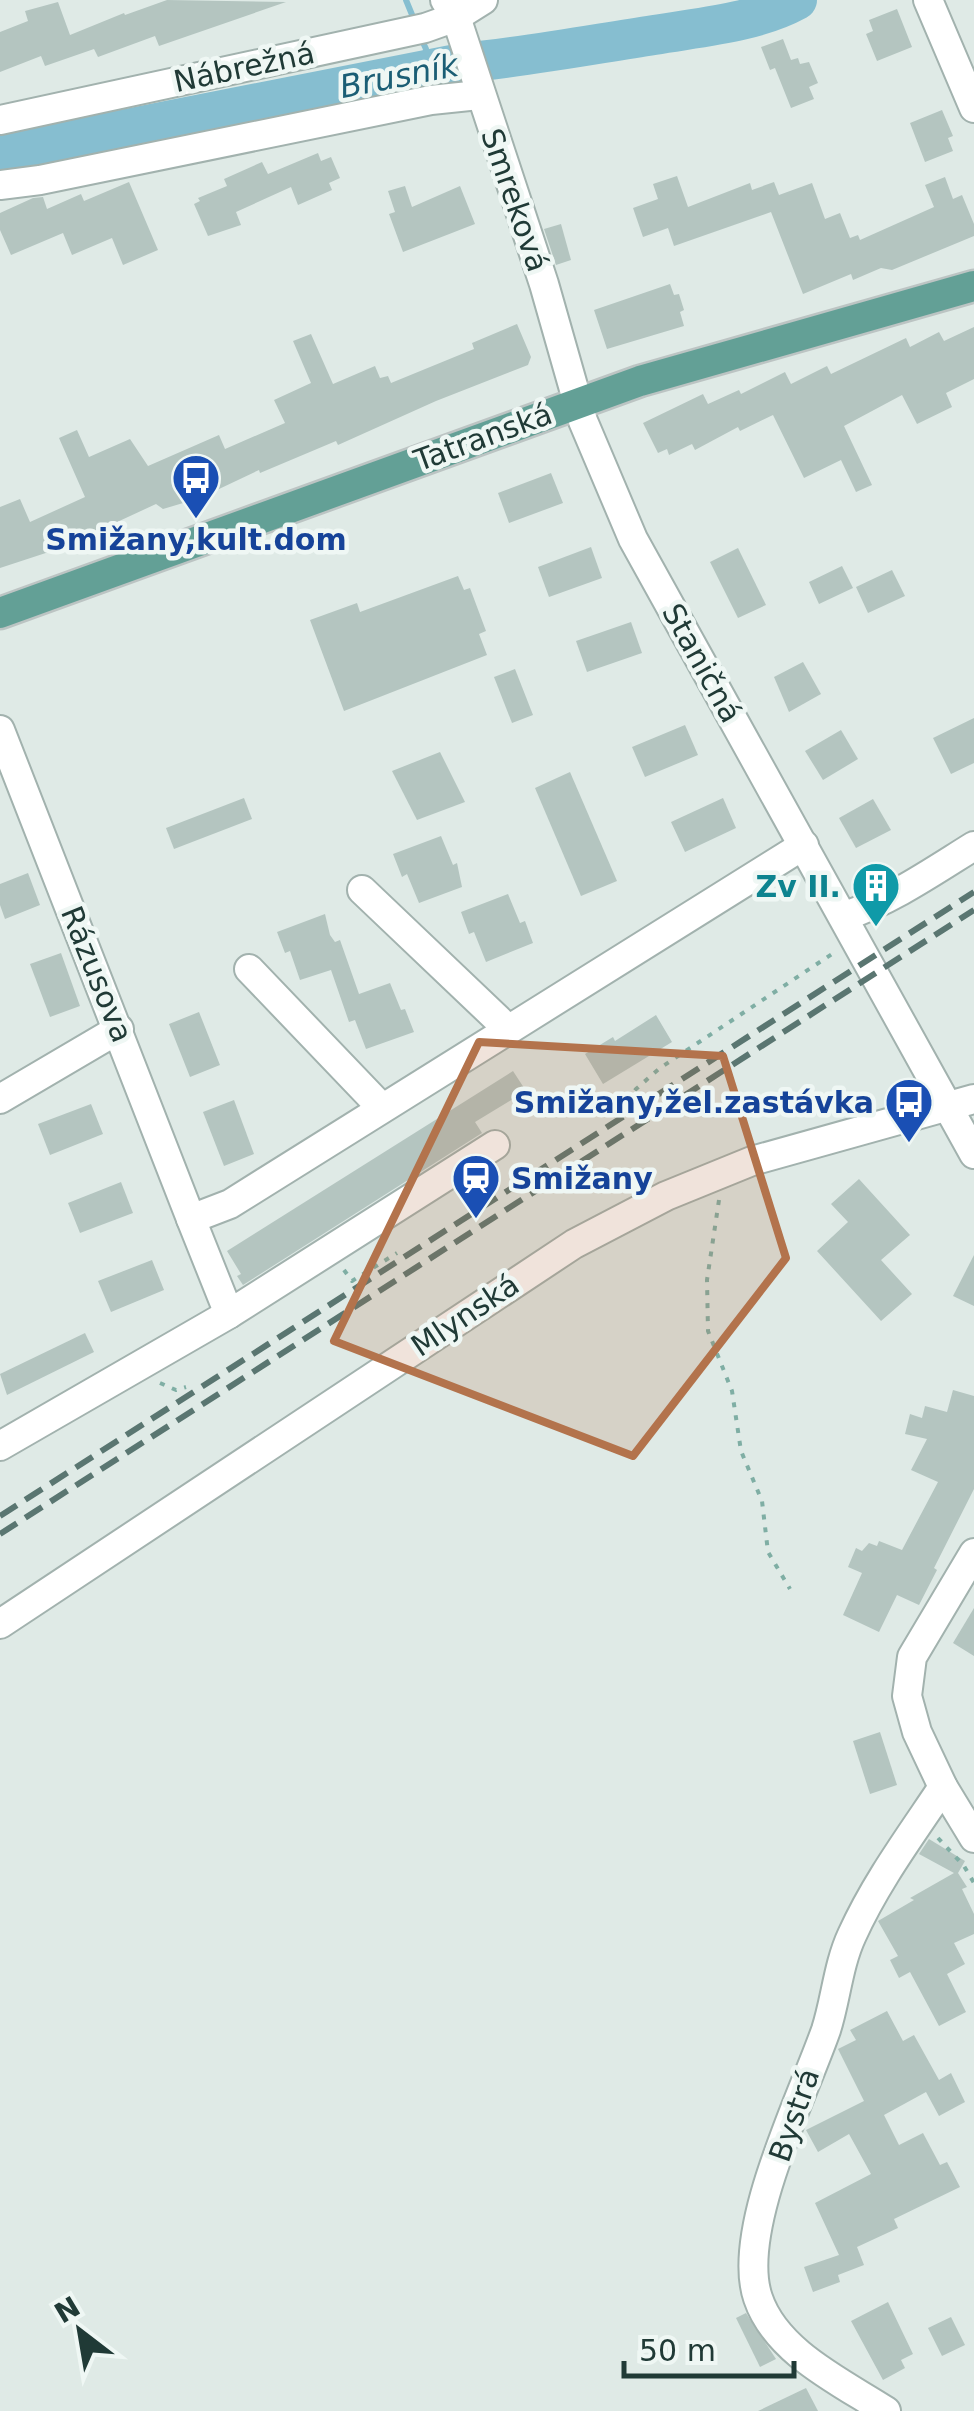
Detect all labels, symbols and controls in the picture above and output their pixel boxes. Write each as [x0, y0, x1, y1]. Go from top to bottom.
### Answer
street label: Nábrežná [170, 35, 318, 99]
water label: Brusník [337, 46, 463, 106]
street label: Smreková [474, 124, 556, 276]
street label: Tatranská [408, 396, 557, 478]
bus stop icon: Smižany,kult.dom [170, 452, 222, 520]
place label: Smižany,kult.dom [45, 522, 347, 557]
street label: Staničná [655, 597, 749, 729]
building icon: Zv II. [850, 860, 902, 928]
place label: Zv II. [756, 869, 841, 904]
street label: Rázusova [54, 901, 140, 1047]
bus stop icon: Smižany,žel.zastávka [883, 1076, 935, 1144]
place label: Smižany,žel.zastávka [514, 1085, 874, 1120]
station icon: Smižany [450, 1152, 502, 1220]
place label: Smižany [511, 1161, 653, 1196]
street label: Mlynská [405, 1266, 525, 1364]
street label: Bystrá [762, 2064, 826, 2166]
north arrow [30, 2281, 130, 2381]
text: N [49, 2290, 86, 2330]
scale bar [624, 2316, 794, 2378]
text: 50 m [639, 2333, 716, 2368]

